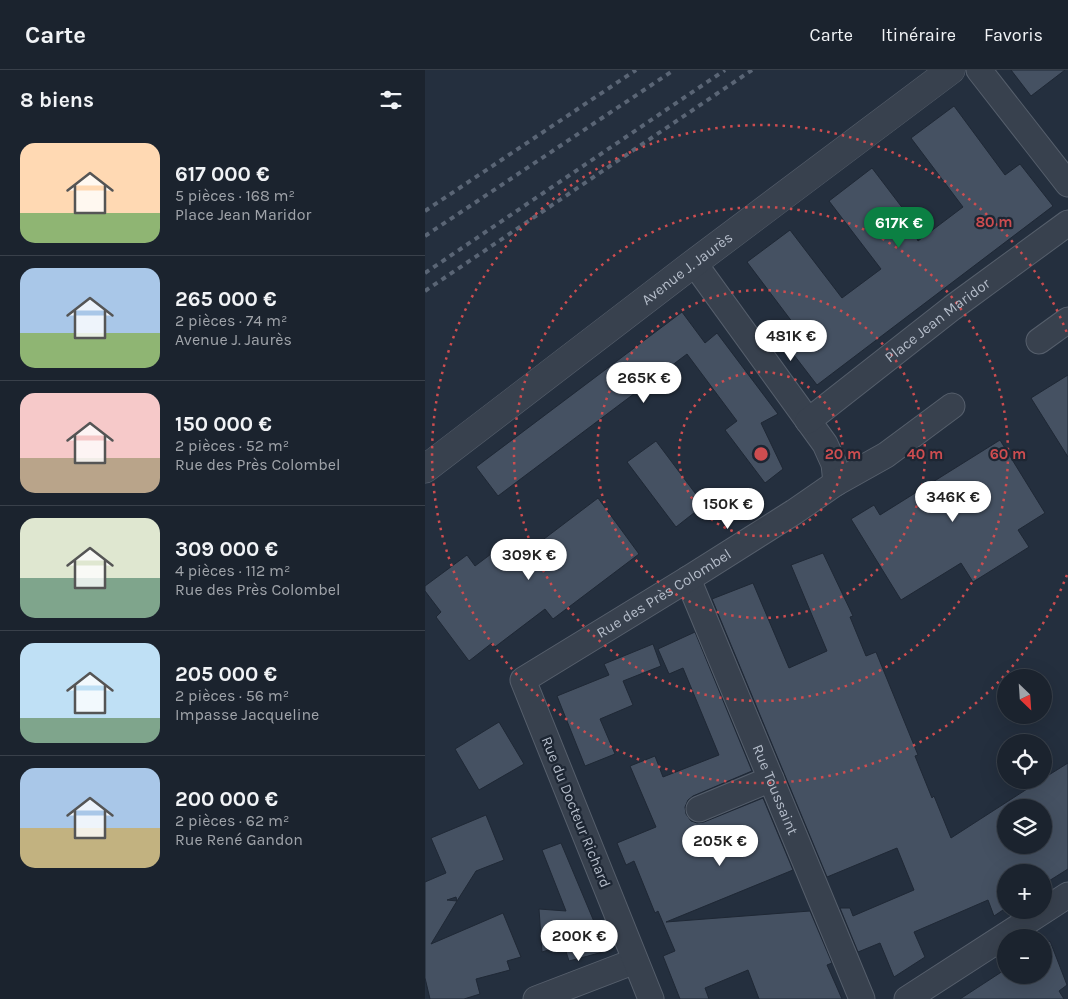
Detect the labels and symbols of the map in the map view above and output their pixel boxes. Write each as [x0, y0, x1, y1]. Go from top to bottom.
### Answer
pin: 617K € [858, 206, 940, 249]
text: 80 m [975, 213, 1013, 231]
street label: Avenue J. Jaurès [638, 228, 736, 309]
street label: Place Jean Maridor [881, 274, 994, 366]
pin: 481K € [750, 320, 832, 362]
pin: 265K € [603, 362, 685, 404]
centre of rings [752, 445, 770, 463]
text: 20 m [825, 445, 861, 463]
text: 40 m [907, 445, 943, 463]
text: 60 m [990, 445, 1026, 463]
pin: 346K € [912, 480, 994, 523]
pin: 150K € [687, 488, 769, 530]
pin: 309K € [488, 538, 570, 581]
street label: Rue des Près Colombel [593, 545, 735, 642]
north arrow [997, 669, 1053, 724]
street label: Rue du Docteur Richard [537, 734, 615, 890]
street label: Rue Toussaint [749, 742, 802, 838]
pin: 205K € [679, 824, 761, 867]
pin: 200K € [538, 920, 620, 962]

